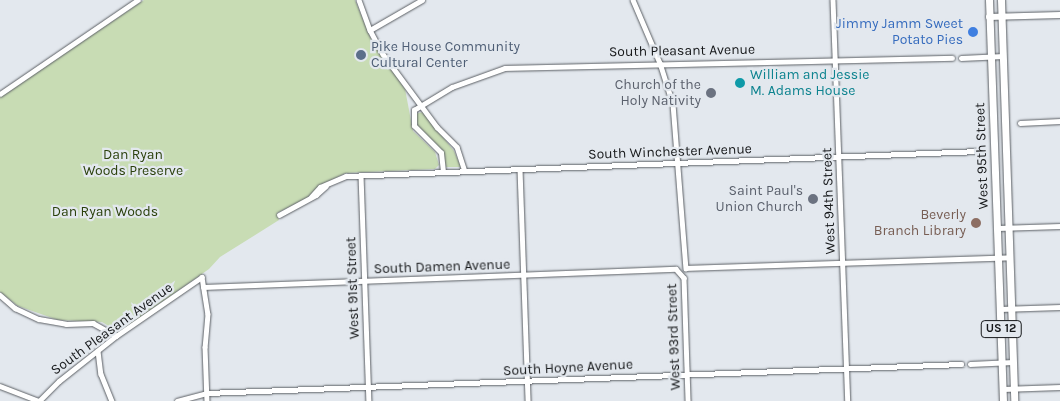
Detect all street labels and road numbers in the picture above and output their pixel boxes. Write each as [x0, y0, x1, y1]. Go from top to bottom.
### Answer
street label: South Pleasant Avenue [609, 41, 755, 61]
street label: West 95th Street [972, 102, 992, 210]
street label: South Winchester Avenue [588, 141, 752, 163]
street label: West 94th Street [819, 147, 839, 255]
street label: West 91st Street [343, 237, 363, 339]
street label: South Damen Avenue [373, 256, 511, 278]
street label: South Pleasant Avenue [48, 279, 176, 379]
street label: West 93rd Street [664, 283, 684, 391]
road number: US 12 [980, 320, 1022, 338]
street label: South Hoyne Avenue [503, 356, 633, 380]

